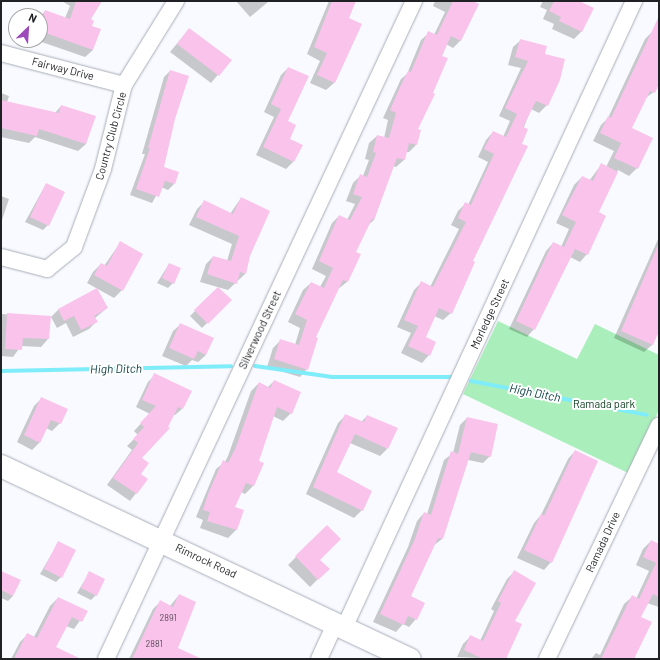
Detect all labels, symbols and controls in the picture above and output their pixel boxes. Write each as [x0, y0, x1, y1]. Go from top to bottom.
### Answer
north arrow [8, 8, 48, 48]
text: N [27, 10, 39, 25]
street label: Fairway Drive [30, 55, 96, 83]
street label: Country Club Circle [93, 90, 129, 182]
street label: Morledge Street [468, 277, 512, 351]
street label: Silverwood Street [236, 289, 284, 371]
water label: High Ditch [90, 361, 142, 377]
water label: High Ditch [508, 381, 562, 405]
park label: Ramada park [573, 397, 635, 411]
street label: Ramada Drive [583, 510, 623, 574]
street label: Rimrock Road [173, 541, 239, 581]
house number: 2891 [159, 613, 177, 623]
house number: 2881 [145, 639, 163, 649]

